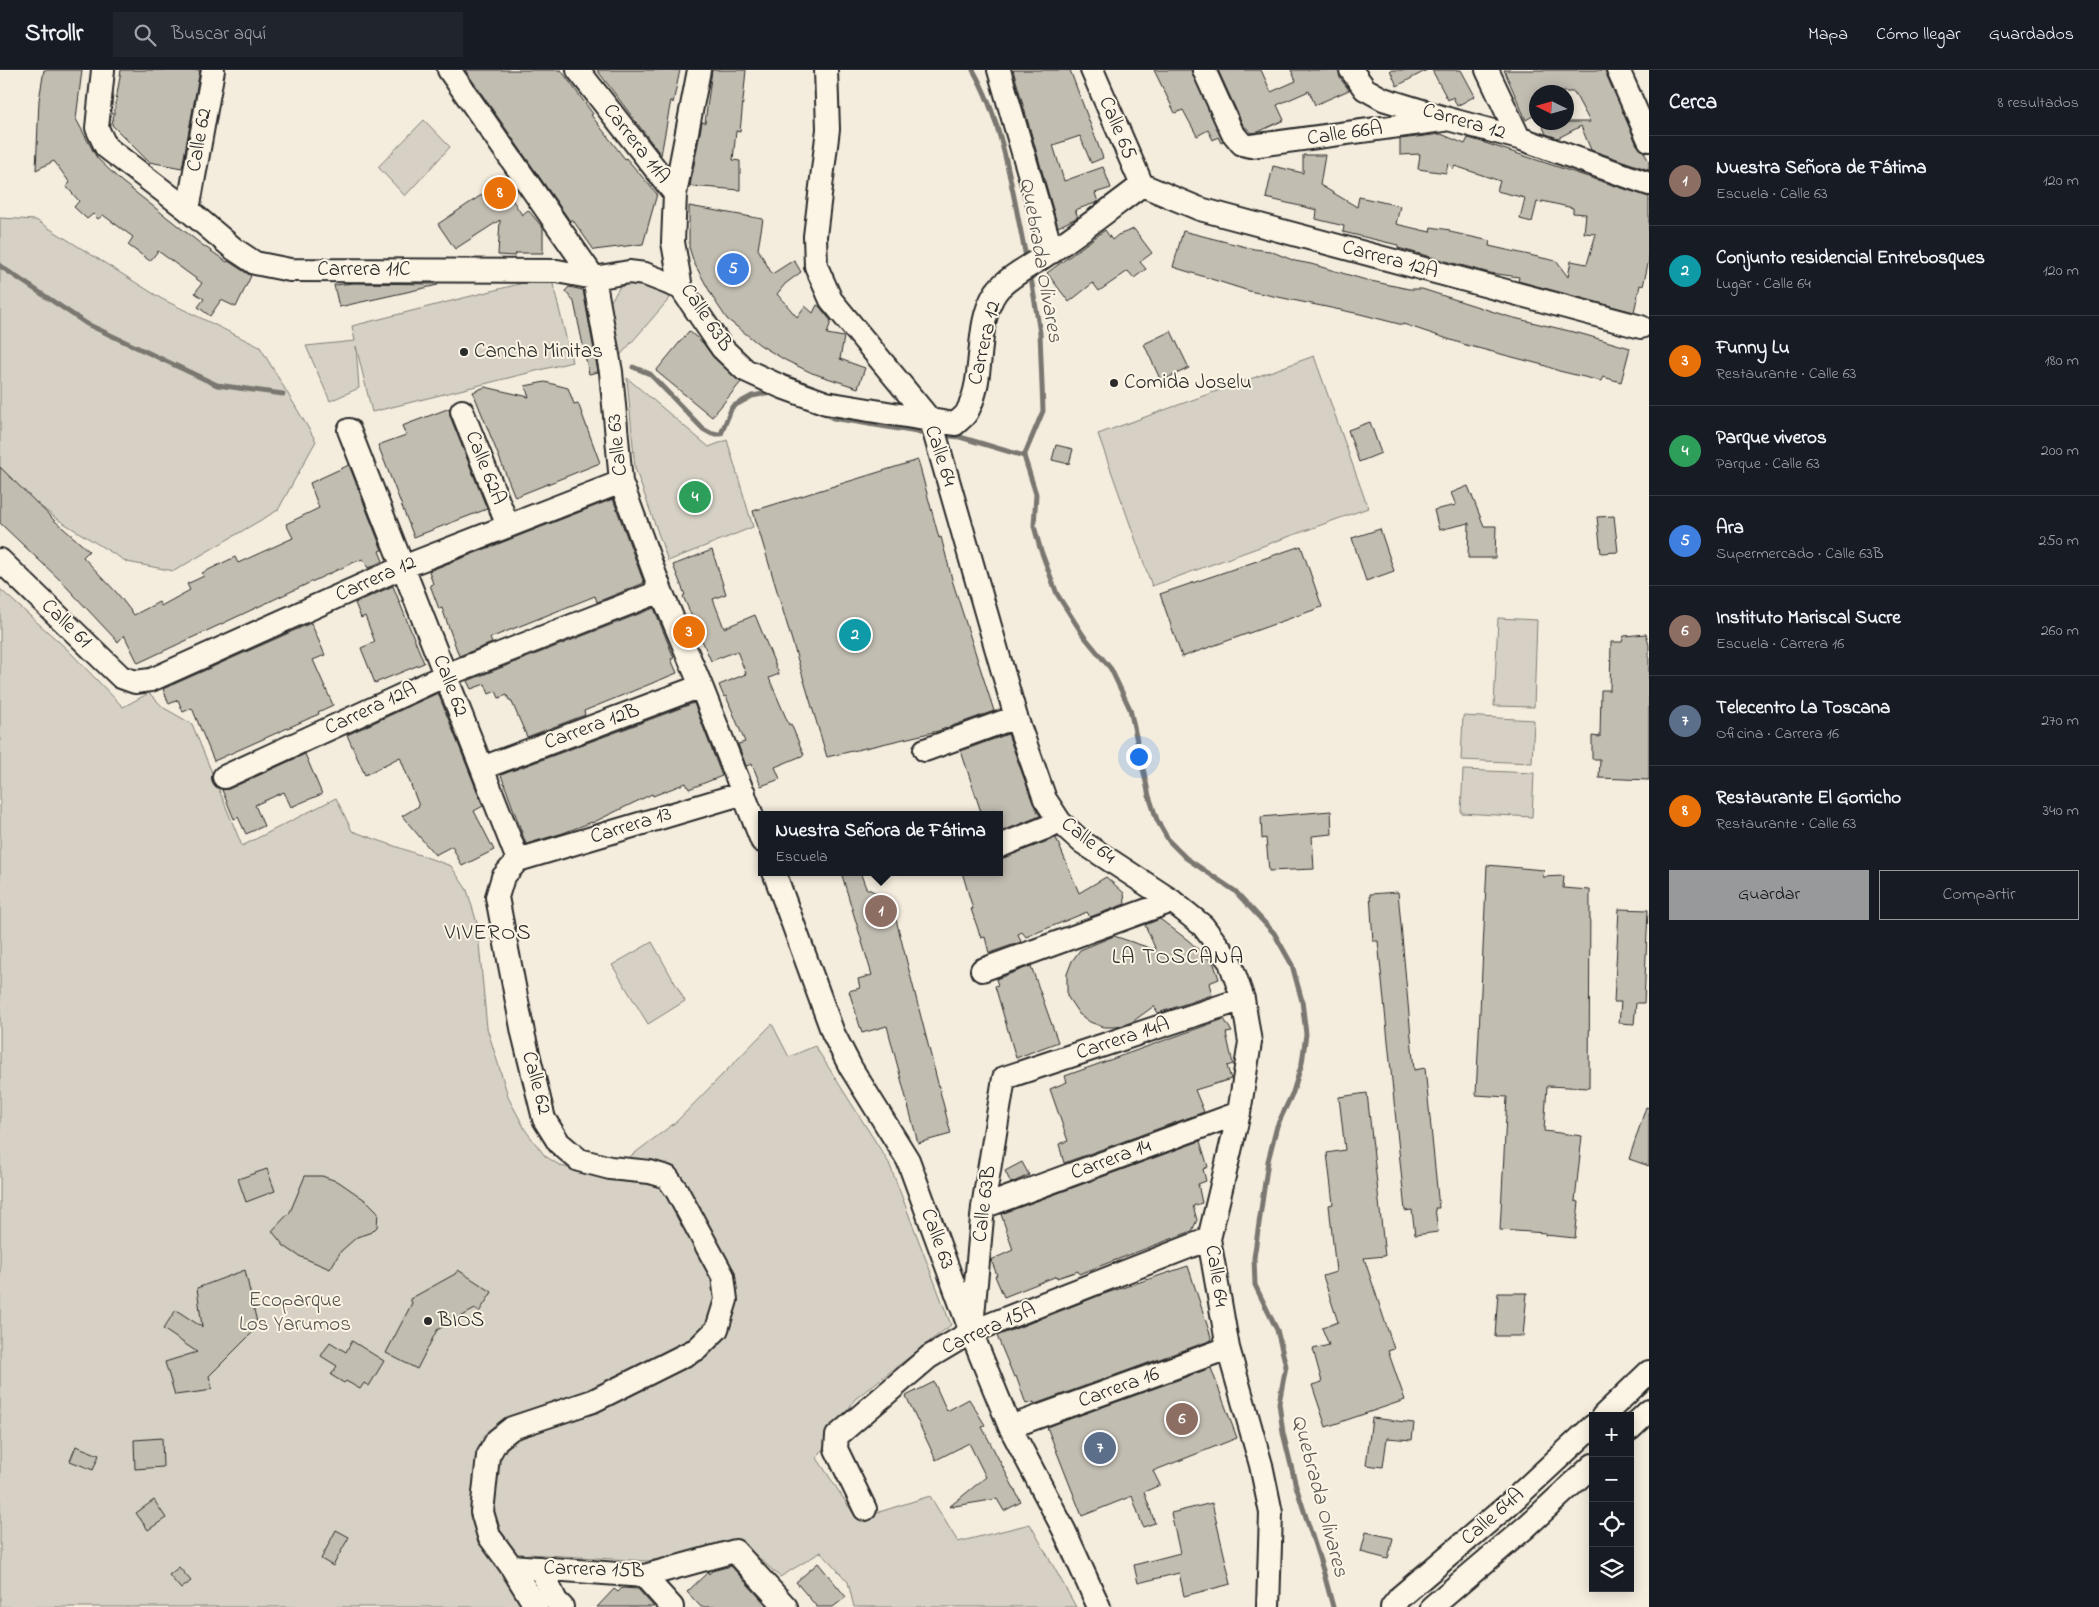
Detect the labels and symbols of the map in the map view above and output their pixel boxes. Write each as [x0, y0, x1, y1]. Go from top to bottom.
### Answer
north arrow [1529, 85, 1574, 130]
street label: Calle 65 [1090, 92, 1144, 164]
street label: Carrera 12 [1419, 96, 1509, 148]
street label: Carrera 11A [595, 97, 677, 191]
street label: Calle 62 [180, 106, 220, 174]
street label: Calle 66A [1305, 114, 1385, 154]
pin: 8 [484, 174, 516, 212]
water label: Quebrada Olivares [1010, 175, 1070, 346]
street label: Carrera 12A [1339, 233, 1441, 287]
pin: 5 [717, 250, 749, 288]
street label: Carrera 11C [317, 255, 411, 285]
street label: Calle 63B [672, 278, 740, 358]
street label: Carrera 12 [961, 298, 1009, 388]
place label: Cancha Minitas [474, 337, 603, 367]
marker: Cancha Minitas [458, 346, 470, 358]
place label: Comida Joselu [1124, 368, 1252, 398]
marker: Comida Joselu [1108, 377, 1120, 389]
street label: Calle 63 [600, 412, 636, 478]
street label: Calle 64 [916, 422, 964, 491]
street label: Calle 62A [457, 427, 513, 509]
pin: 4 [679, 478, 711, 516]
street label: Carrera 12 [331, 548, 421, 610]
street label: Calle 61 [34, 592, 98, 656]
pin: 3 [673, 613, 705, 651]
pin: 2 [839, 616, 871, 654]
street label: Calle 62 [424, 651, 476, 721]
street label: Carrera 12A [320, 675, 422, 743]
street label: Carrera 12B [540, 696, 644, 758]
your location [1126, 744, 1152, 770]
street label: Carrera 13 [587, 799, 675, 853]
street label: Calle 64 [1054, 810, 1122, 872]
pin: 1 [865, 892, 897, 930]
district label: VIVEROS [443, 918, 532, 950]
district label: LA TOSCANA [1112, 942, 1244, 974]
street label: Carrera 14A [1072, 1010, 1174, 1068]
street label: Calle 62 [513, 1048, 559, 1118]
street label: Carrera 14 [1067, 1131, 1156, 1188]
street label: Calle 63B [965, 1164, 1005, 1244]
street label: Calle 63 [912, 1205, 962, 1273]
street label: Calle 64 [1196, 1243, 1236, 1310]
park label: Ecoparque Los Yarumos [239, 1286, 351, 1340]
street label: Carrera 15A [937, 1295, 1041, 1363]
place label: BIOS [437, 1306, 484, 1336]
marker: BIOS [422, 1315, 434, 1327]
street label: Carrera 16 [1074, 1359, 1164, 1417]
pin: 6 [1166, 1400, 1198, 1438]
water label: Quebrada Olivares [1282, 1411, 1356, 1582]
pin: 7 [1084, 1429, 1116, 1467]
street label: Calle 64A [1455, 1481, 1531, 1553]
street label: Carrera 15B [543, 1553, 645, 1587]

